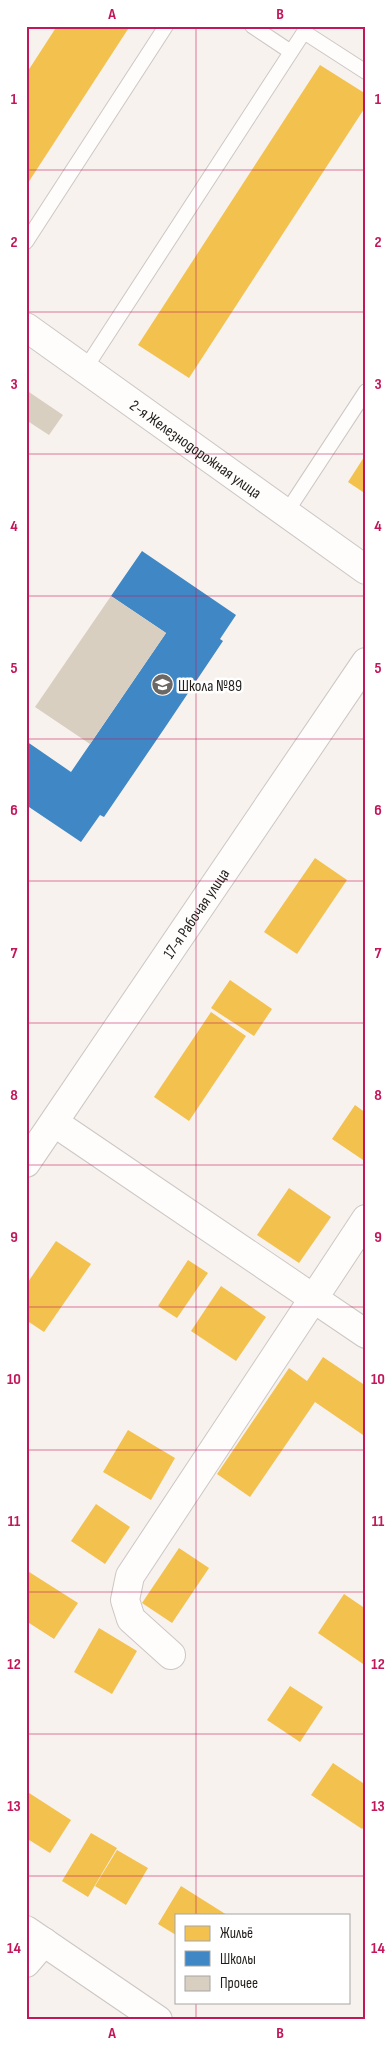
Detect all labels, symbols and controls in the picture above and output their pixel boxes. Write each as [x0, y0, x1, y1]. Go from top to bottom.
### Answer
text: A [107, 5, 116, 24]
text: B [276, 5, 284, 24]
text: 1 [11, 90, 18, 109]
text: 1 [375, 90, 382, 109]
text: 2 [10, 233, 18, 252]
text: 2 [374, 233, 382, 252]
text: 3 [10, 375, 18, 394]
text: 3 [374, 375, 382, 394]
street label: 2-я Железнодорожная улица [126, 396, 265, 503]
text: 4 [10, 517, 18, 536]
text: 4 [374, 517, 382, 536]
text: 5 [10, 659, 18, 678]
text: 5 [374, 659, 382, 678]
school or university icon: Школа №89 [150, 673, 174, 697]
place label: Школа №89 [178, 677, 242, 696]
text: 6 [10, 801, 18, 820]
text: 6 [374, 801, 382, 820]
street label: 17-я Рабочая улица [160, 865, 234, 963]
text: 7 [11, 944, 18, 963]
text: 7 [375, 944, 382, 963]
text: 8 [10, 1086, 18, 1105]
text: 8 [374, 1086, 382, 1105]
text: 9 [10, 1228, 18, 1247]
text: 9 [374, 1228, 382, 1247]
text: 10 [7, 1370, 21, 1389]
text: 10 [371, 1370, 385, 1389]
text: 11 [8, 1512, 21, 1531]
text: 11 [372, 1512, 385, 1531]
text: 12 [7, 1655, 21, 1674]
text: 12 [371, 1655, 385, 1674]
text: 13 [7, 1797, 21, 1816]
text: 13 [371, 1797, 385, 1816]
legend [175, 1914, 350, 2004]
text: Жильё [220, 1924, 253, 1943]
text: 14 [7, 1939, 21, 1958]
text: 14 [371, 1939, 385, 1958]
text: Школы [220, 1950, 256, 1969]
text: Прочее [220, 1974, 258, 1993]
text: A [107, 2024, 116, 2043]
text: B [276, 2024, 284, 2043]

